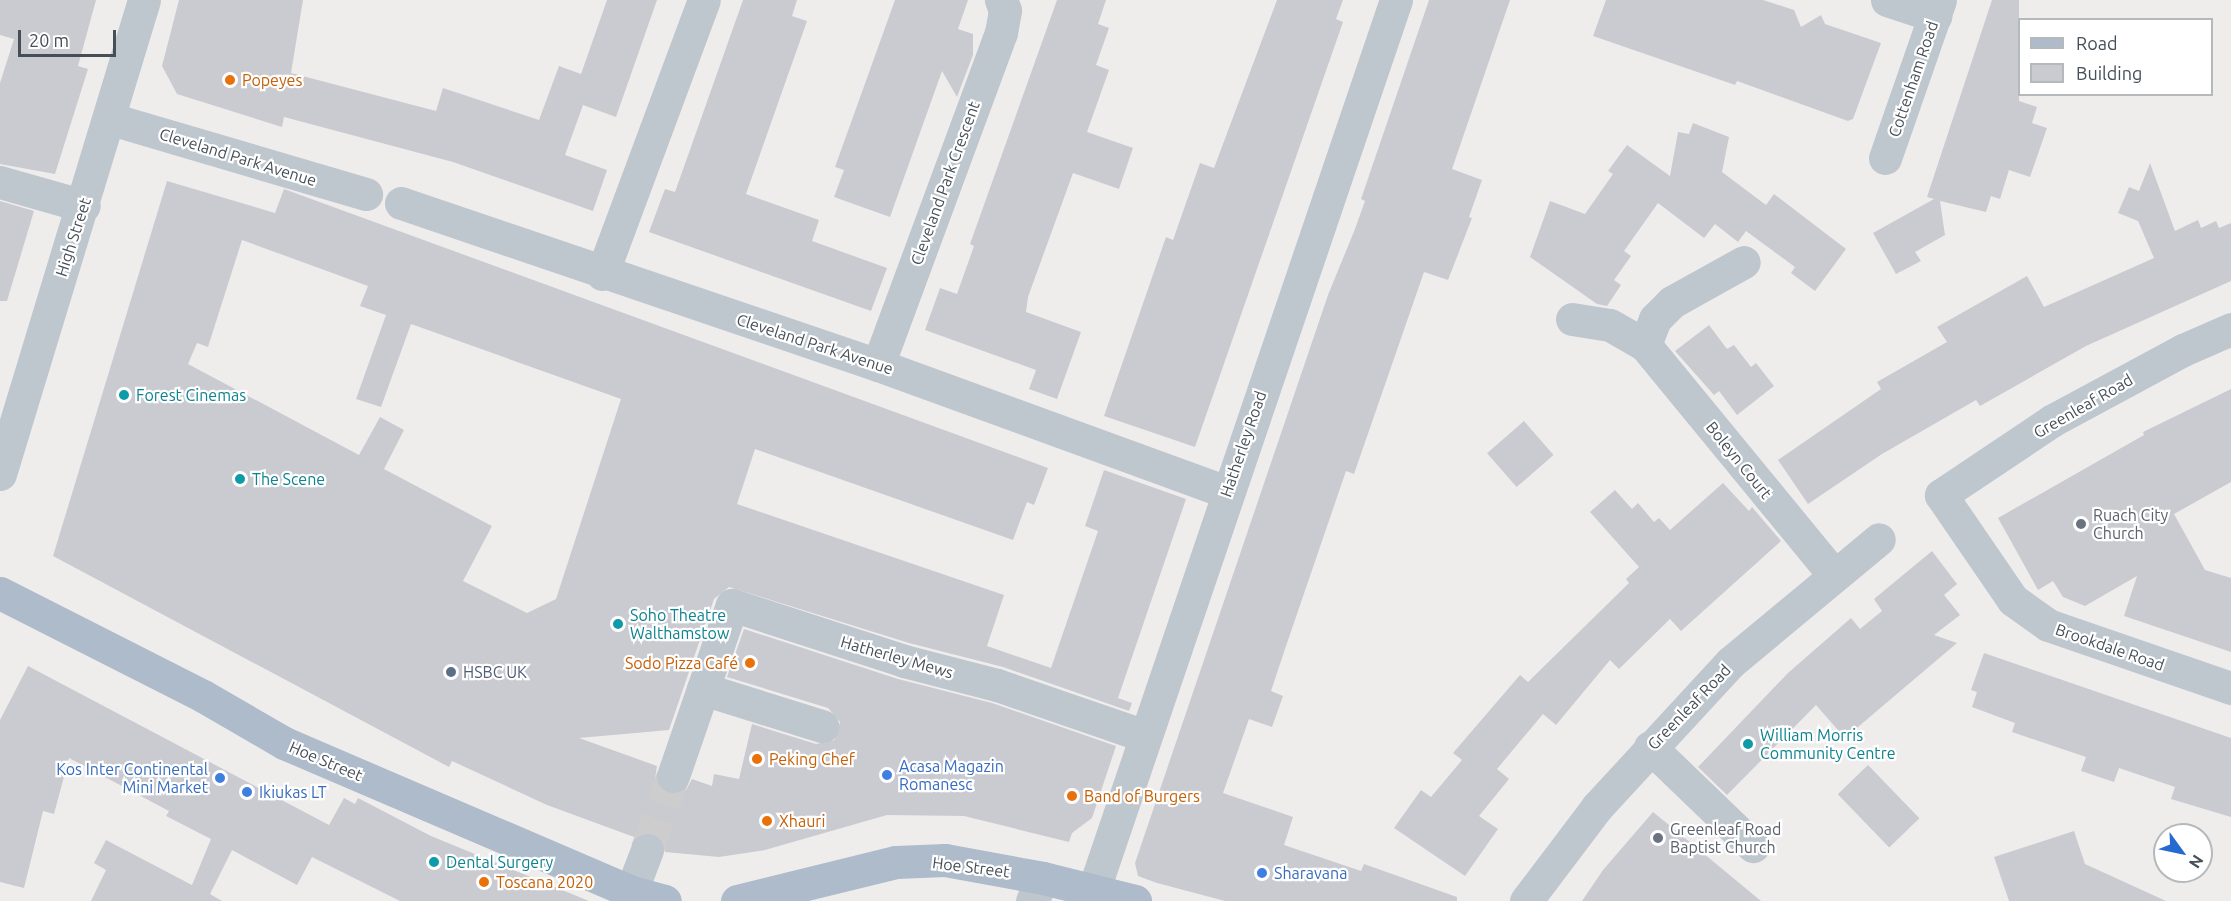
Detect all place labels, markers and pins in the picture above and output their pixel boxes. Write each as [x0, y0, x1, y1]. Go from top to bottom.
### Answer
place label: Popeyes [242, 70, 302, 90]
marker: Popeyes [223, 73, 237, 87]
place label: Forest Cinemas [136, 385, 246, 405]
marker: Forest Cinemas [117, 388, 131, 402]
place label: The Scene [252, 469, 325, 489]
marker: The Scene [233, 472, 247, 486]
place label: Ruach City Church [2093, 505, 2168, 543]
marker: Ruach City Church [2074, 517, 2088, 531]
place label: Soho Theatre Walthamstow [630, 605, 729, 643]
marker: Soho Theatre Walthamstow [611, 617, 625, 631]
place label: Sodo Pizza Café [625, 653, 738, 673]
marker: Sodo Pizza Café [743, 656, 757, 670]
place label: HSBC UK [463, 662, 527, 682]
marker: HSBC UK [444, 665, 458, 679]
place label: William Morris Community Centre [1760, 725, 1896, 763]
marker: William Morris Community Centre [1741, 737, 1755, 751]
place label: Peking Chef [769, 749, 855, 769]
marker: Peking Chef [750, 752, 764, 766]
place label: Acasa Magazin Romanesc [899, 756, 1004, 794]
place label: Kos Inter Continental Mini Market [56, 759, 208, 797]
marker: Acasa Magazin Romanesc [880, 768, 894, 782]
marker: Kos Inter Continental Mini Market [213, 771, 227, 785]
place label: Ikiukas LT [259, 782, 327, 802]
marker: Ikiukas LT [240, 785, 254, 799]
place label: Band of Burgers [1084, 786, 1200, 806]
marker: Band of Burgers [1065, 789, 1079, 803]
place label: Xhauri [779, 811, 825, 831]
marker: Xhauri [760, 814, 774, 828]
place label: Greenleaf Road Baptist Church [1670, 819, 1781, 857]
marker: Greenleaf Road Baptist Church [1651, 831, 1665, 845]
place label: Dental Surgery [446, 852, 553, 872]
marker: Dental Surgery [427, 855, 441, 869]
place label: Sharavana [1274, 863, 1347, 883]
marker: Sharavana [1255, 866, 1269, 880]
place label: Toscana 2020 [496, 872, 593, 892]
marker: Toscana 2020 [477, 875, 491, 889]

